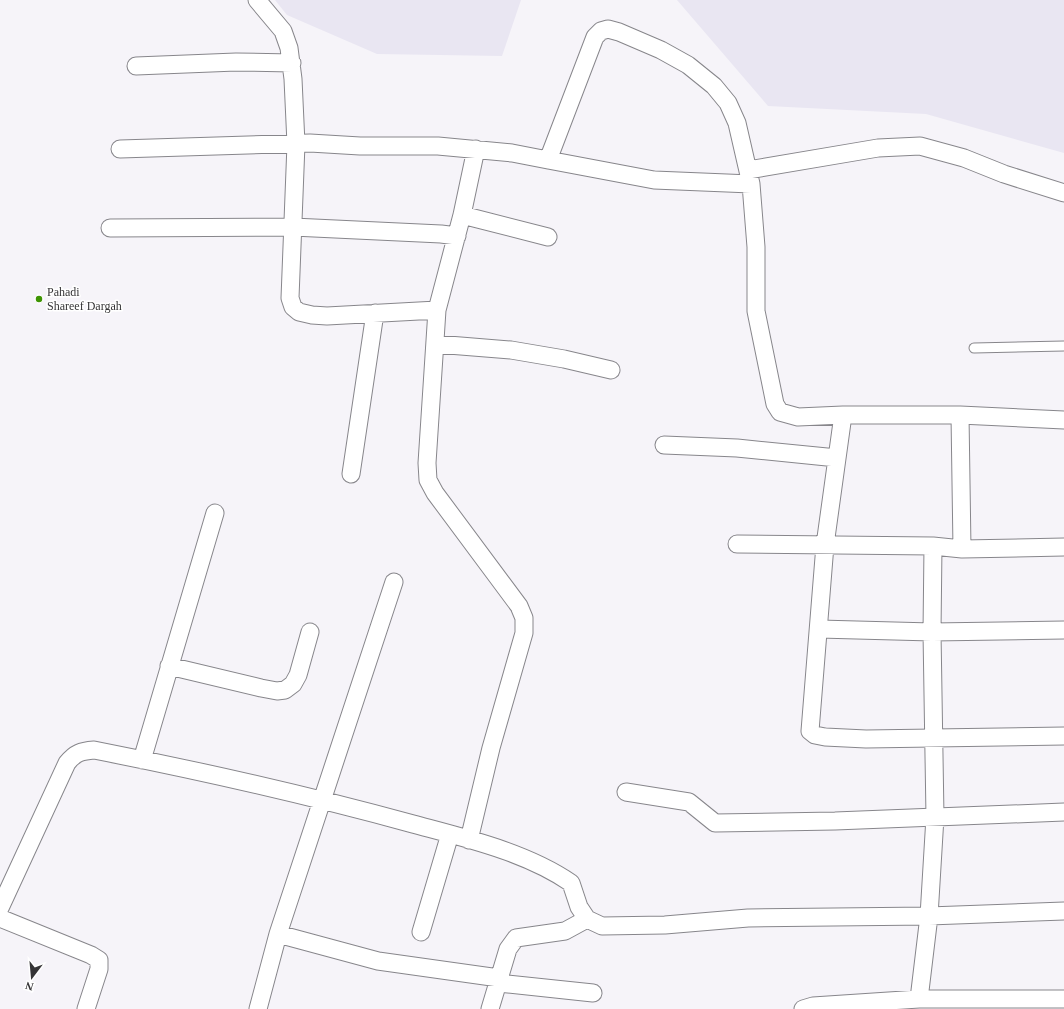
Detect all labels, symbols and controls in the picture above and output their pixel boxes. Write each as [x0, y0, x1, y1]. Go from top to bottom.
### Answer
place label: Pahadi Shareef Dargah [47, 285, 122, 313]
marker: Pahadi Shareef Dargah [34, 294, 44, 304]
north arrow [12, 957, 52, 997]
text: N [24, 980, 35, 993]

